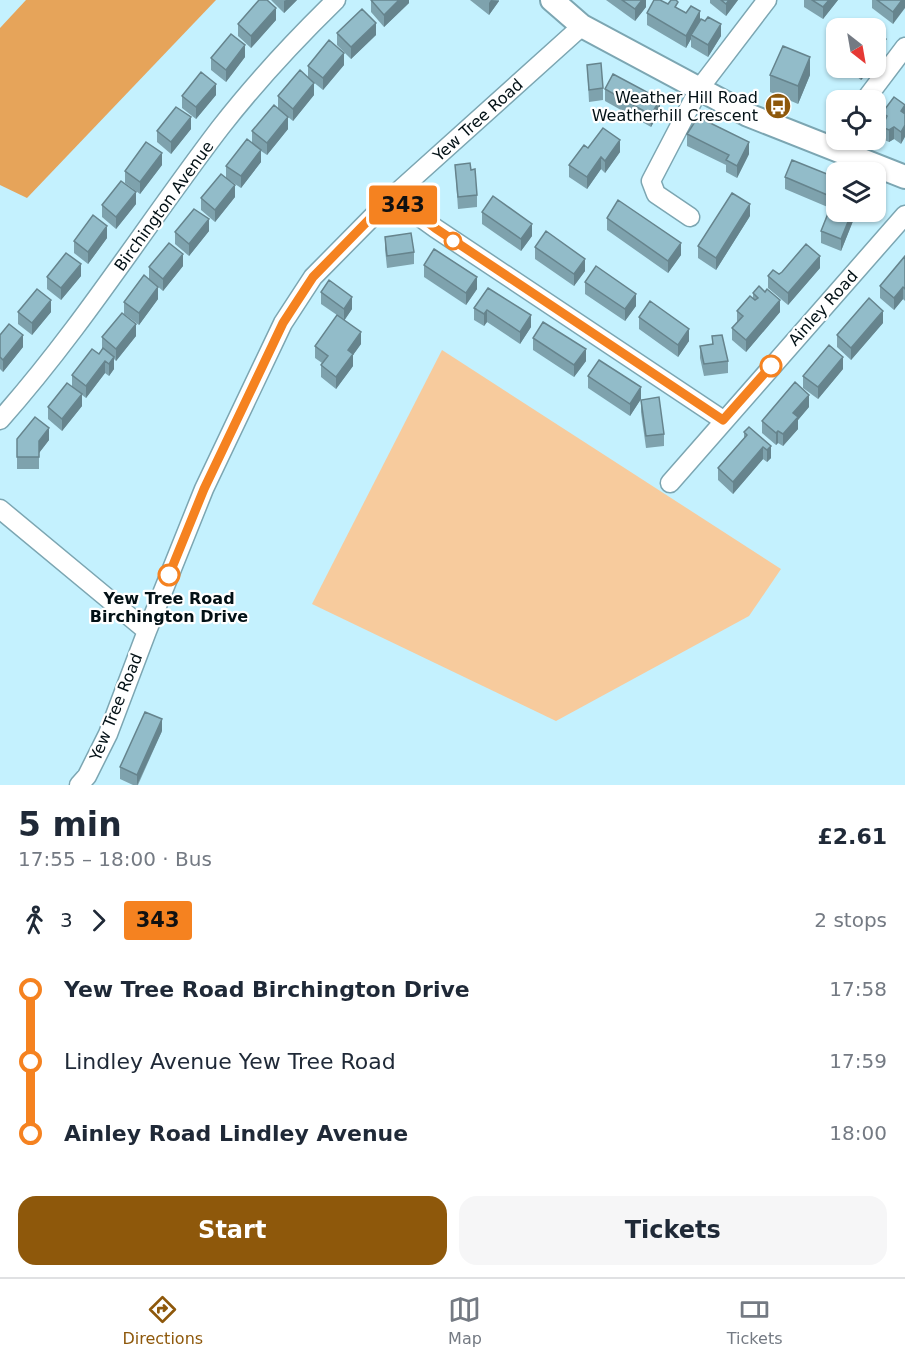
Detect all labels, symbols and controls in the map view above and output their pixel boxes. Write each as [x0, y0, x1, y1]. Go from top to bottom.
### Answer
north arrow [826, 18, 886, 78]
map controls [826, 18, 886, 222]
street label: Yew Tree Road [428, 75, 527, 166]
place label: Weather Hill Road Weatherhill Crescent [592, 88, 758, 125]
button: locate [826, 90, 886, 150]
bus stop icon: Weather Hill Road Weatherhill Crescent [763, 91, 793, 121]
street label: Birchington Avenue [110, 137, 218, 275]
button: layers [826, 162, 886, 222]
line badge: 343 [368, 186, 438, 224]
text: 343 [381, 193, 425, 217]
unlabelled marker [444, 232, 462, 250]
street label: Ainley Road [784, 267, 862, 349]
unlabelled marker [760, 355, 782, 377]
marker: Yew Tree Road Birchington Drive [158, 564, 180, 586]
place label: Yew Tree Road Birchington Drive [90, 589, 248, 626]
street label: Yew Tree Road [85, 650, 146, 764]
text: 5 min [18, 805, 122, 844]
text: £2.61 [817, 824, 887, 849]
text: 17:55 – 18:00 · Bus [18, 847, 212, 871]
icon: walk [18, 904, 51, 937]
icon: forward [82, 904, 115, 937]
text: 3 [60, 908, 73, 932]
text: 343 [136, 908, 180, 932]
text: 2 stops [814, 908, 887, 932]
text: Yew Tree Road Birchington Drive [64, 977, 470, 1002]
text: 17:58 [829, 977, 887, 1001]
text: Lindley Avenue Yew Tree Road [64, 1049, 396, 1074]
text: 17:59 [829, 1049, 887, 1073]
text: Ainley Road Lindley Avenue [64, 1121, 408, 1146]
text: 18:00 [829, 1121, 887, 1145]
button: Start [18, 1196, 447, 1265]
button: Tickets [459, 1196, 887, 1265]
tab: Directions [122, 1293, 203, 1348]
tab: Map [448, 1293, 482, 1348]
tab: Tickets [727, 1293, 782, 1348]

